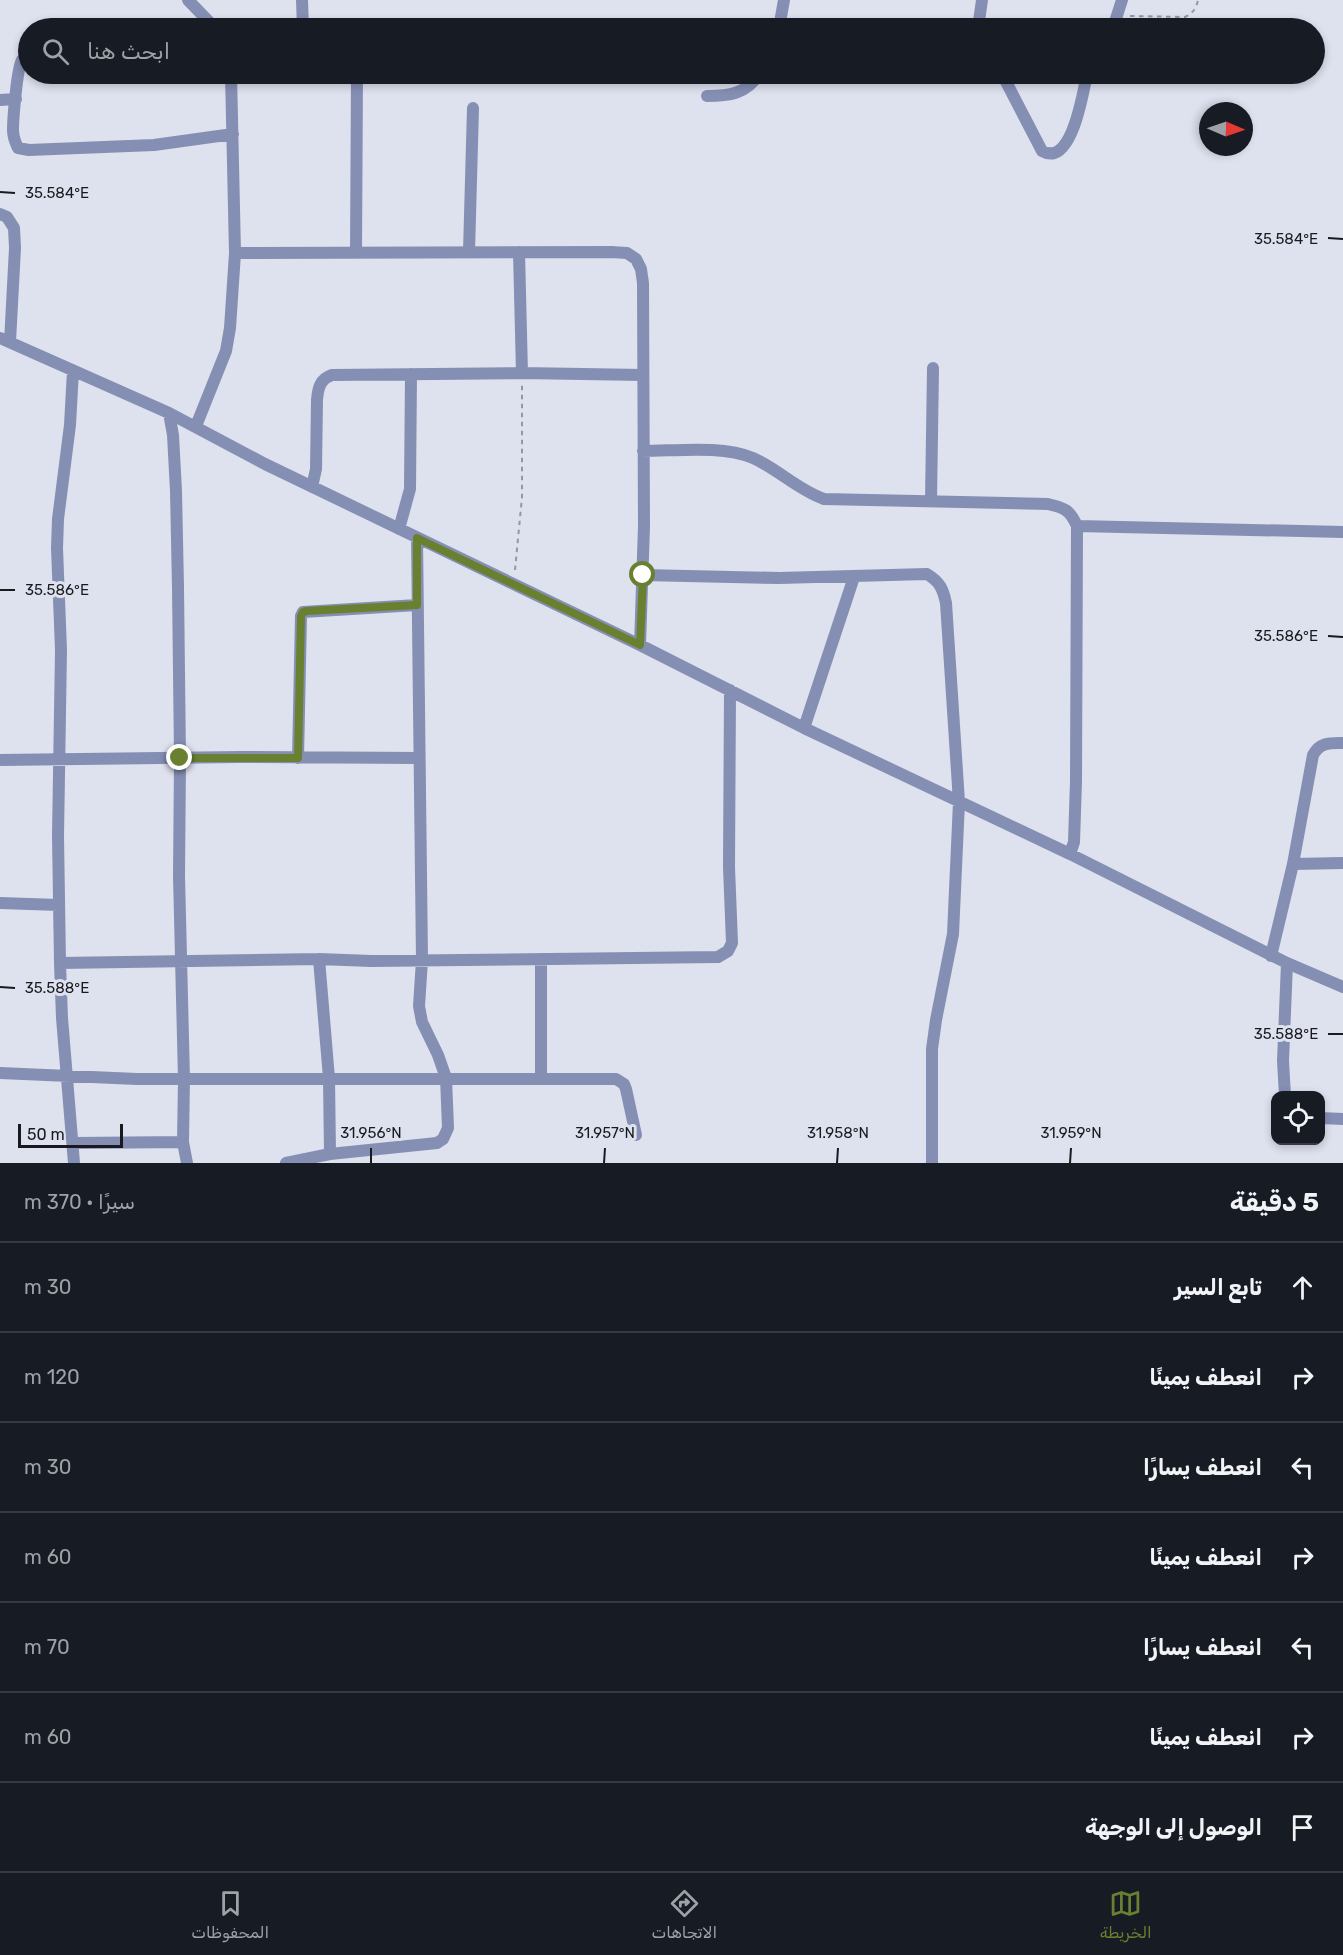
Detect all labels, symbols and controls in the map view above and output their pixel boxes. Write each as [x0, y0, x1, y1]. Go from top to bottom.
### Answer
search box [18, 18, 1325, 84]
icon: search [39, 35, 72, 68]
text: ابحث هنا [87, 38, 170, 65]
north arrow [1199, 102, 1253, 156]
text: 35.584°E [25, 184, 89, 202]
text: 35.584°E [1254, 230, 1318, 248]
route start [629, 561, 655, 587]
text: 35.586°E [25, 581, 89, 599]
text: 35.586°E [1254, 627, 1318, 645]
route end [166, 744, 192, 770]
text: 35.588°E [25, 979, 89, 997]
text: 35.588°E [1254, 1025, 1318, 1043]
map controls [1271, 1091, 1325, 1145]
button: locate [1271, 1091, 1325, 1145]
scale bar [18, 1121, 123, 1148]
text: 31.956°N [340, 1124, 402, 1142]
text: 31.957°N [575, 1124, 635, 1142]
text: 31.958°N [807, 1124, 869, 1142]
text: 31.959°N [1040, 1124, 1102, 1142]
text: 50 m [27, 1125, 65, 1144]
text: 5 دقيقة [1230, 1187, 1319, 1218]
text: سيرًا · 370 m [24, 1190, 135, 1214]
icon: ahead [1286, 1271, 1319, 1304]
text: تابع السير [1174, 1274, 1262, 1301]
text: 30 m [24, 1275, 71, 1299]
icon: right [1286, 1361, 1319, 1394]
text: انعطف يمينًا [1149, 1364, 1262, 1391]
text: 120 m [24, 1365, 80, 1389]
icon: left [1286, 1451, 1319, 1484]
text: انعطف يسارًا [1143, 1454, 1262, 1481]
text: 30 m [24, 1455, 71, 1479]
icon: right [1286, 1541, 1319, 1574]
text: انعطف يمينًا [1149, 1544, 1262, 1571]
text: 60 m [24, 1545, 71, 1569]
icon: left [1286, 1631, 1319, 1664]
text: انعطف يسارًا [1143, 1634, 1262, 1661]
text: 70 m [24, 1635, 70, 1659]
icon: right [1286, 1721, 1319, 1754]
text: انعطف يمينًا [1149, 1724, 1262, 1751]
text: 60 m [24, 1725, 71, 1749]
icon: arrive [1286, 1811, 1319, 1844]
text: الوصول إلى الوجهة [1085, 1814, 1262, 1841]
tab: المحفوظات [191, 1887, 269, 1942]
tab: الاتجاهات [652, 1887, 717, 1942]
tab: الخريطة [1100, 1887, 1152, 1942]

